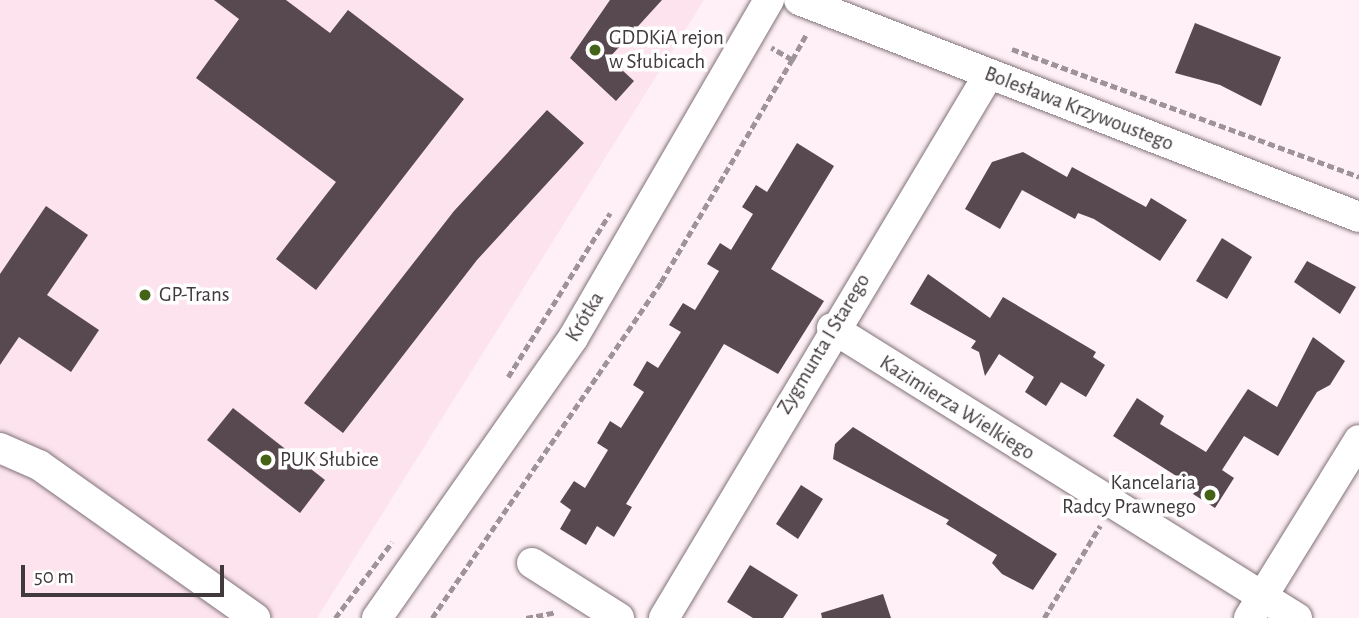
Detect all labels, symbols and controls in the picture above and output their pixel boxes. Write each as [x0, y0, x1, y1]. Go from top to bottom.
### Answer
place label: GDDKiA rejon w Słubicach [609, 25, 724, 75]
marker: GDDKiA rejon w Słubicach [587, 42, 603, 58]
street label: Bolesława Krzywoustego [981, 61, 1177, 157]
street label: Zygmunta I Starego [772, 269, 876, 419]
place label: GP-Trans [159, 282, 230, 308]
marker: GP-Trans [137, 287, 153, 303]
street label: Krótka [560, 287, 610, 347]
street label: Kazimierza Wielkiego [875, 350, 1039, 466]
place label: PUK Słubice [280, 447, 379, 473]
marker: PUK Słubice [258, 452, 274, 468]
place label: Kancelaria Radcy Prawnego [1062, 470, 1196, 520]
marker: Kancelaria Radcy Prawnego [1202, 487, 1218, 503]
scale bar [24, 552, 228, 596]
text: 50 m [34, 566, 74, 587]

